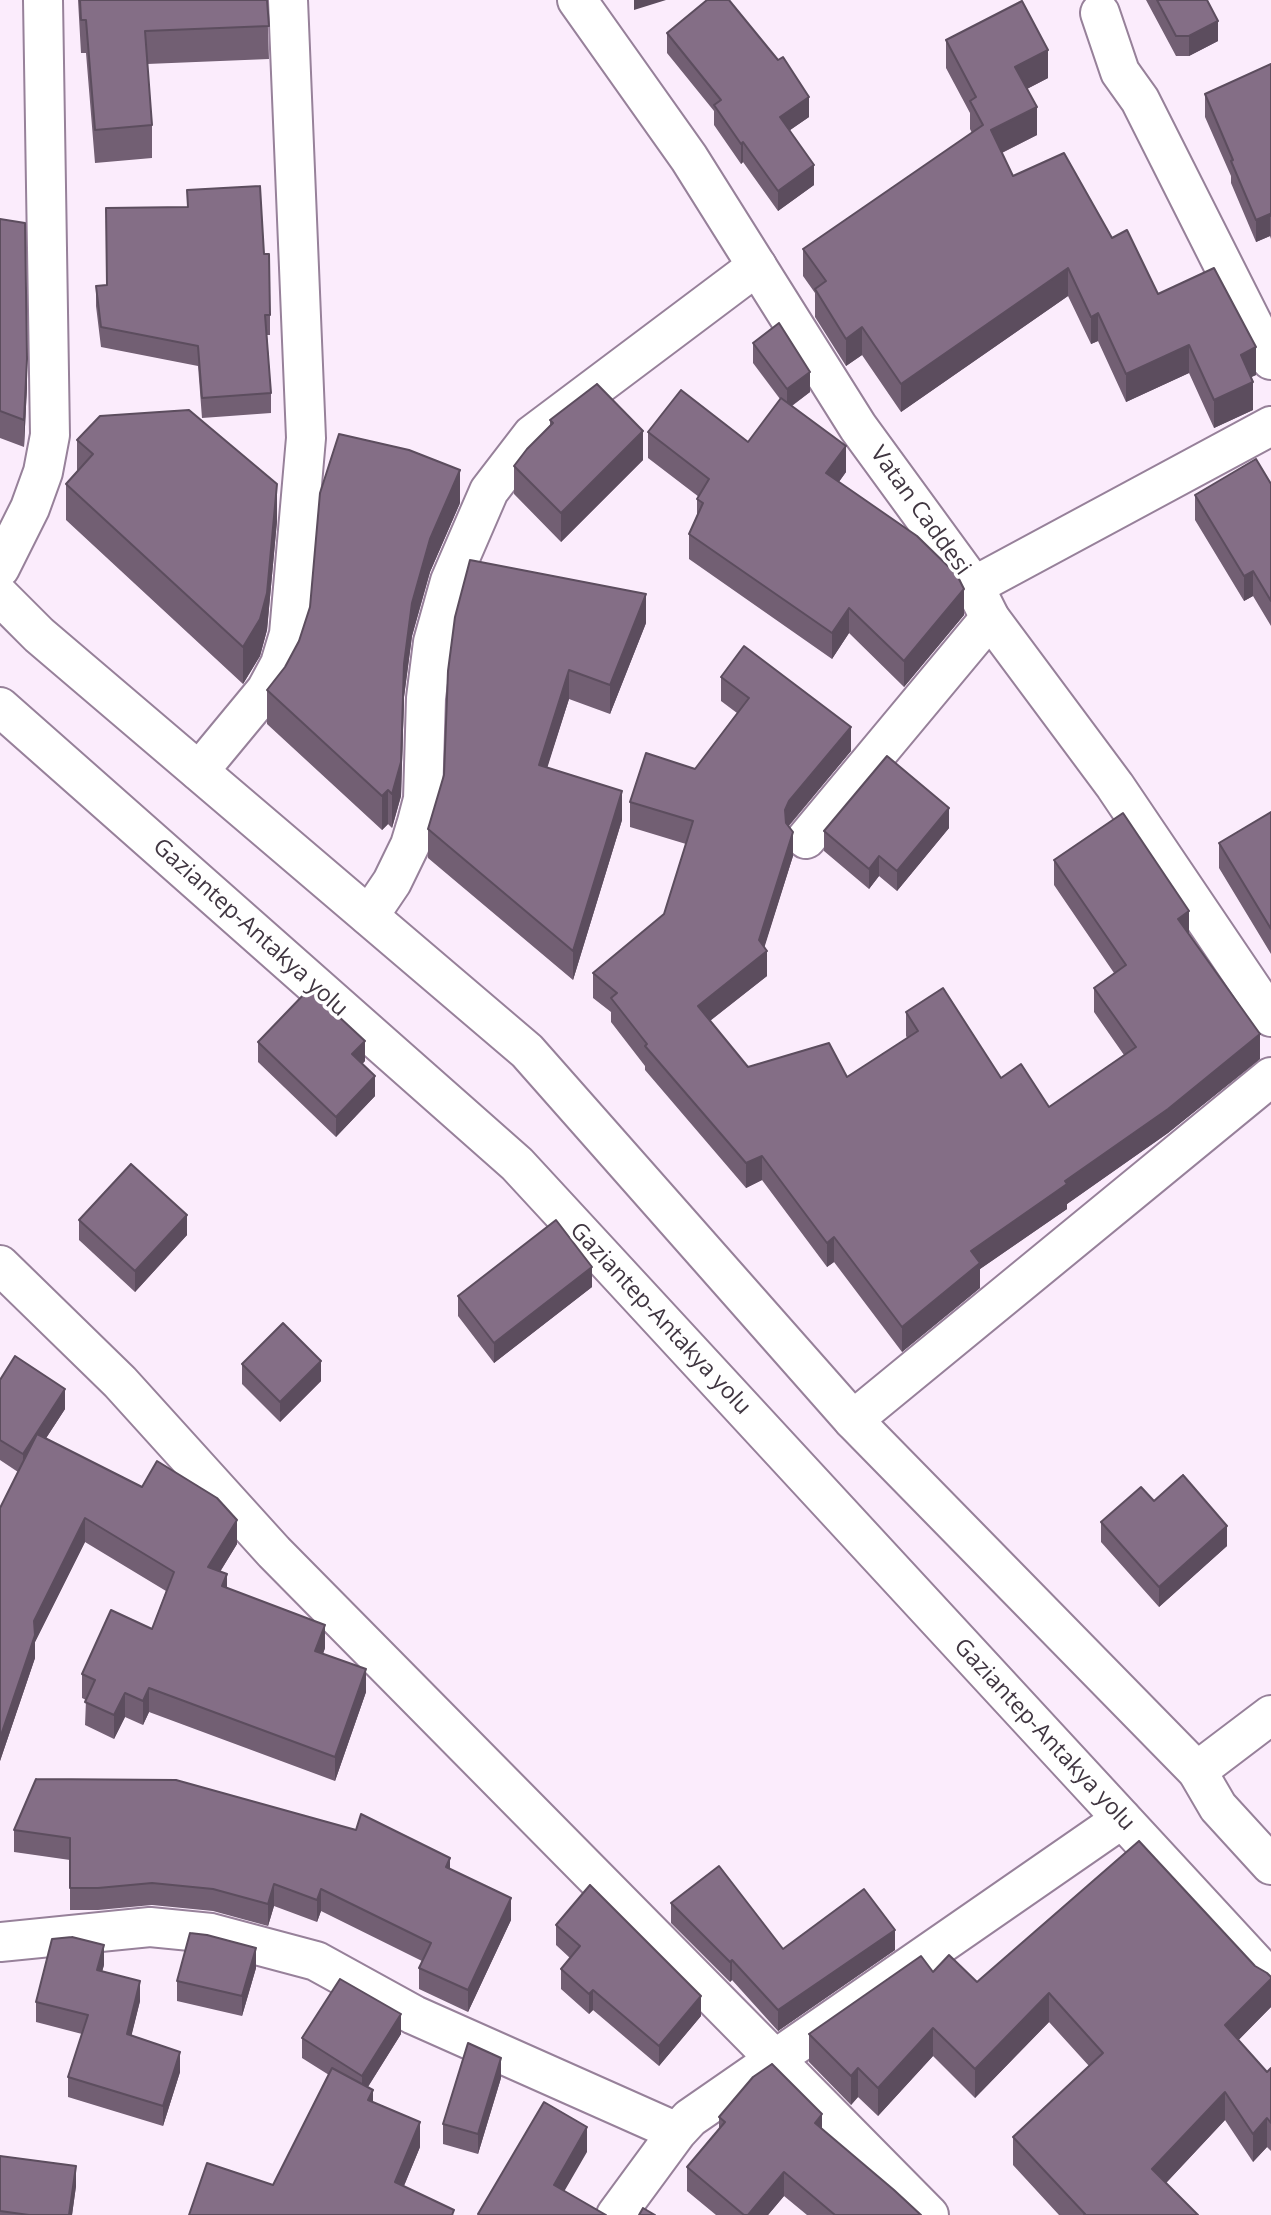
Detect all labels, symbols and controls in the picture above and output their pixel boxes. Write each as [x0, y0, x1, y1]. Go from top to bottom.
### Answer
street label: Vatan Caddesi [864, 441, 976, 581]
street label: Gaziantep-Antakya yolu [147, 833, 353, 1023]
street label: Gaziantep-Antakya yolu [564, 1217, 756, 1421]
street label: Gaziantep-Antakya yolu [948, 1633, 1140, 1837]

